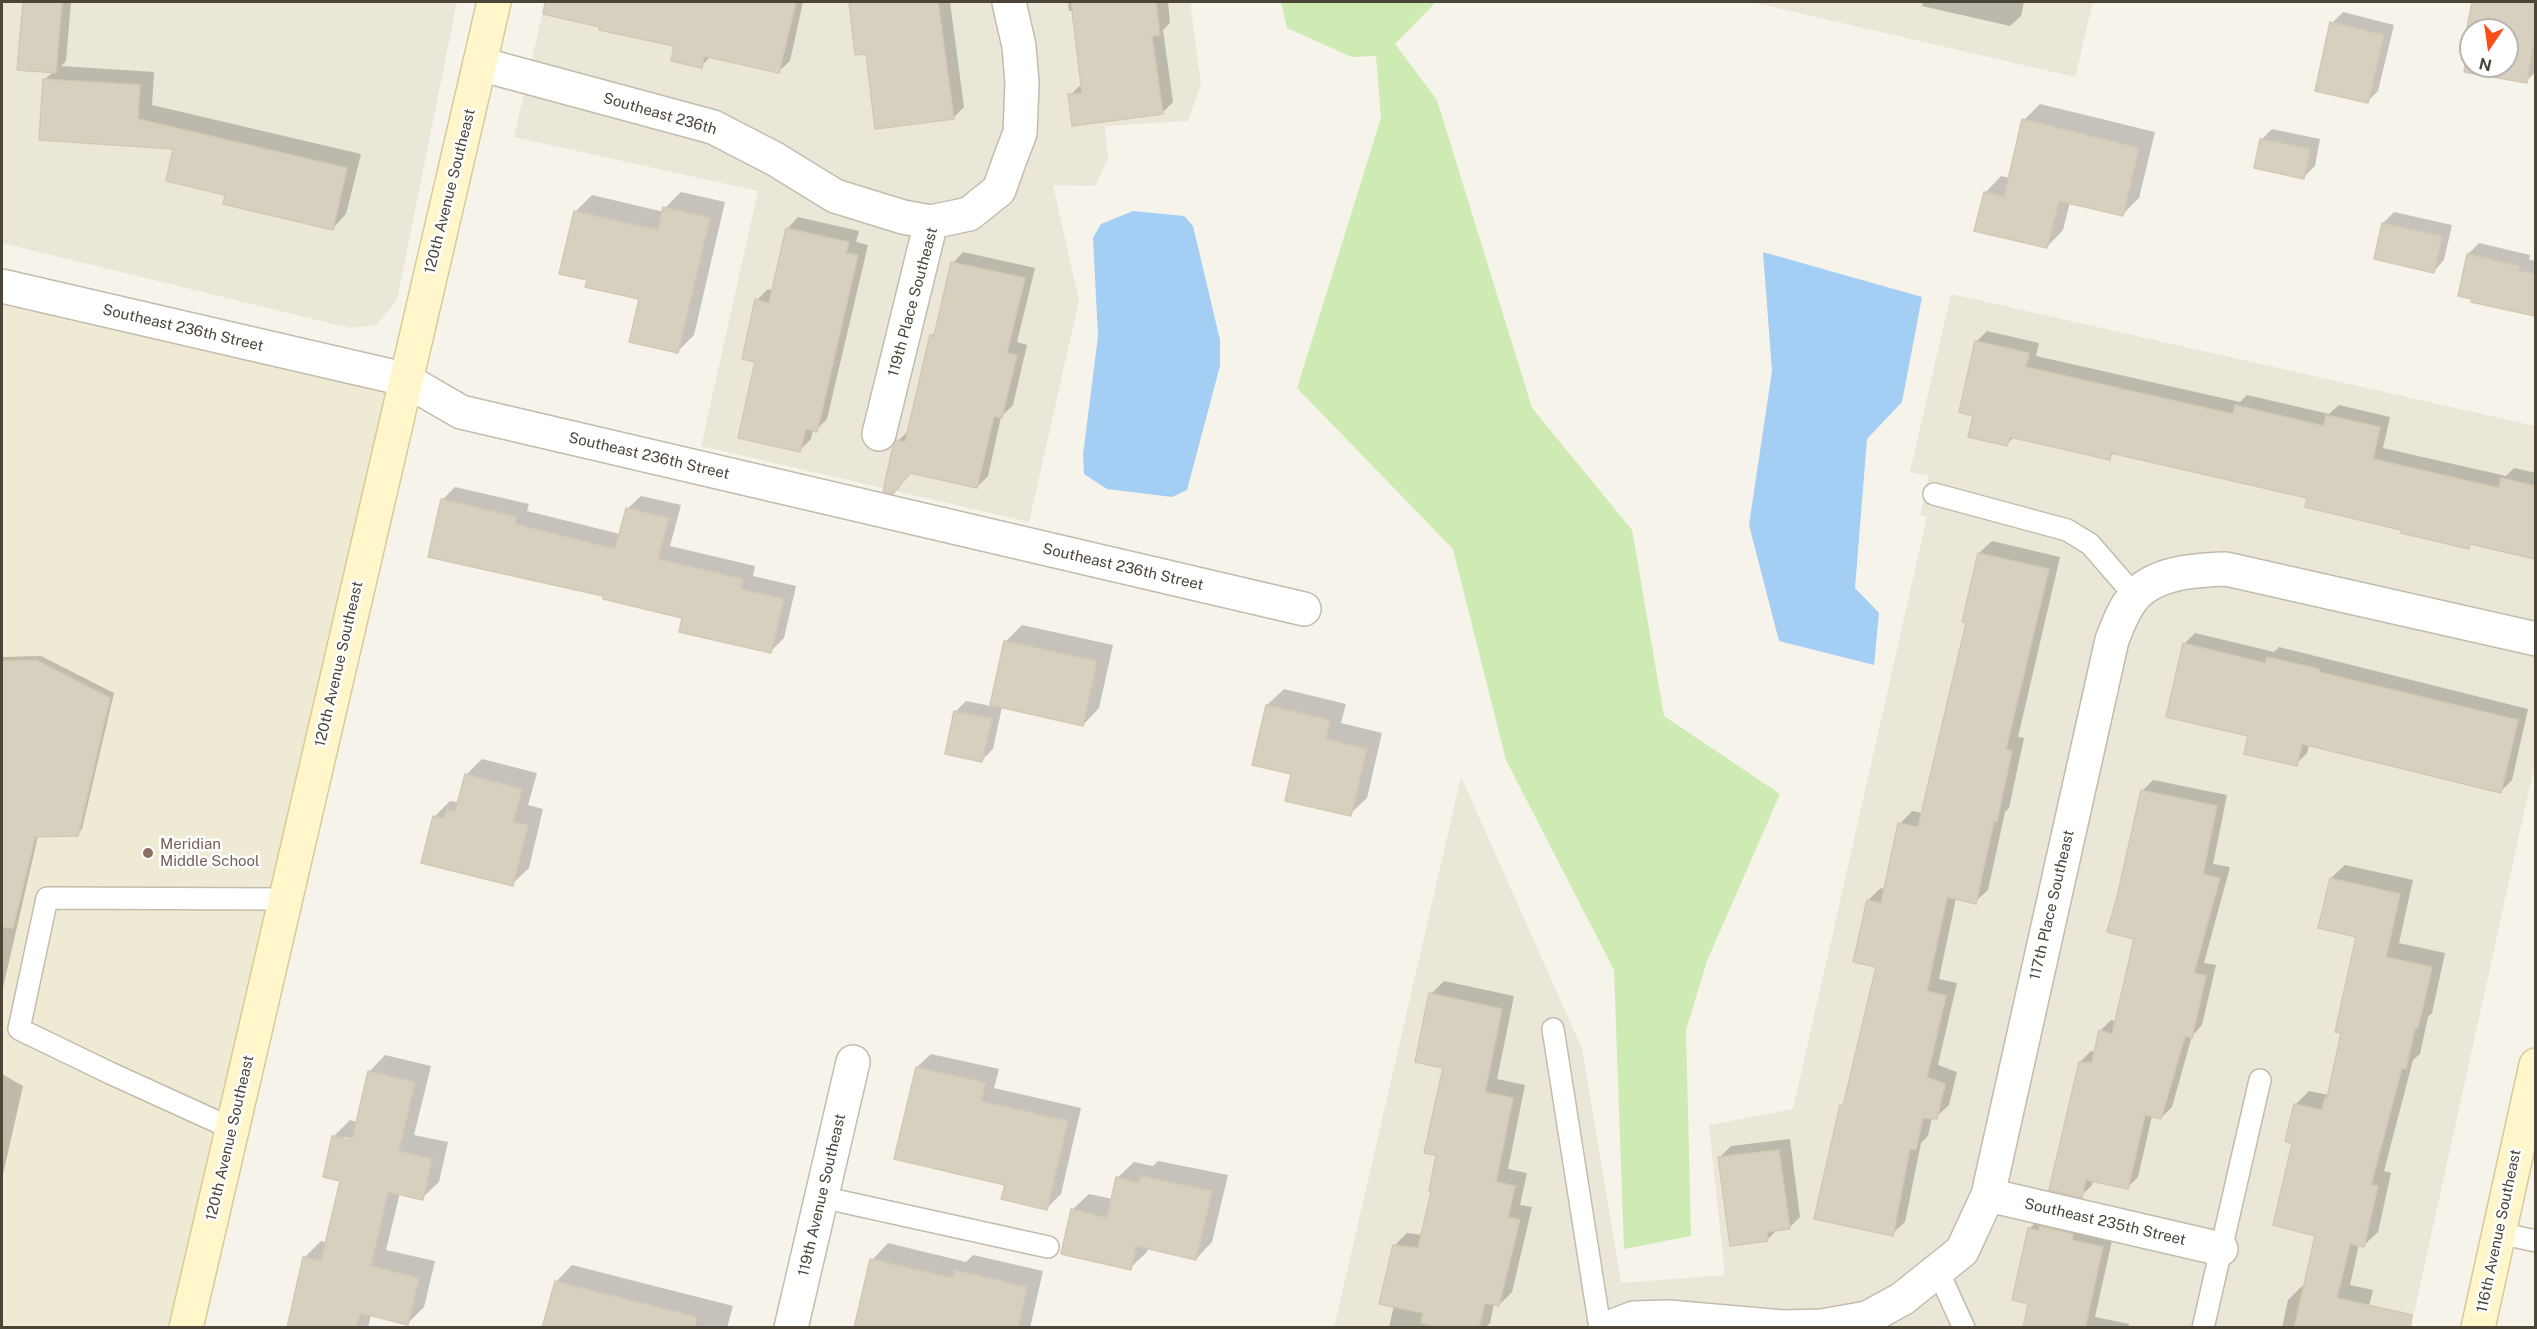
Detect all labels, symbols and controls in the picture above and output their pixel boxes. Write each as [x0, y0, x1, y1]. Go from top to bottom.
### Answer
north arrow [2459, 18, 2519, 78]
text: N [2477, 53, 2494, 75]
street label: Southeast 236th [601, 89, 719, 139]
street label: 120th Avenue Southeast [421, 107, 479, 275]
street label: 119th Place Southeast [884, 225, 942, 379]
street label: Southeast 236th Street [101, 301, 265, 355]
street label: Southeast 236th Street [567, 429, 731, 483]
street label: Southeast 236th Street [1041, 540, 1205, 594]
street label: 120th Avenue Southeast [311, 580, 367, 748]
street label: 117th Place Southeast [2026, 828, 2078, 982]
place label: Meridian Middle School [160, 835, 260, 870]
marker: Meridian Middle School [141, 846, 155, 860]
street label: 120th Avenue Southeast [202, 1054, 258, 1222]
street label: 119th Avenue Southeast [795, 1112, 849, 1278]
street label: 116th Avenue Southeast [2473, 1148, 2525, 1314]
street label: Southeast 235th Street [2023, 1195, 2187, 1249]

